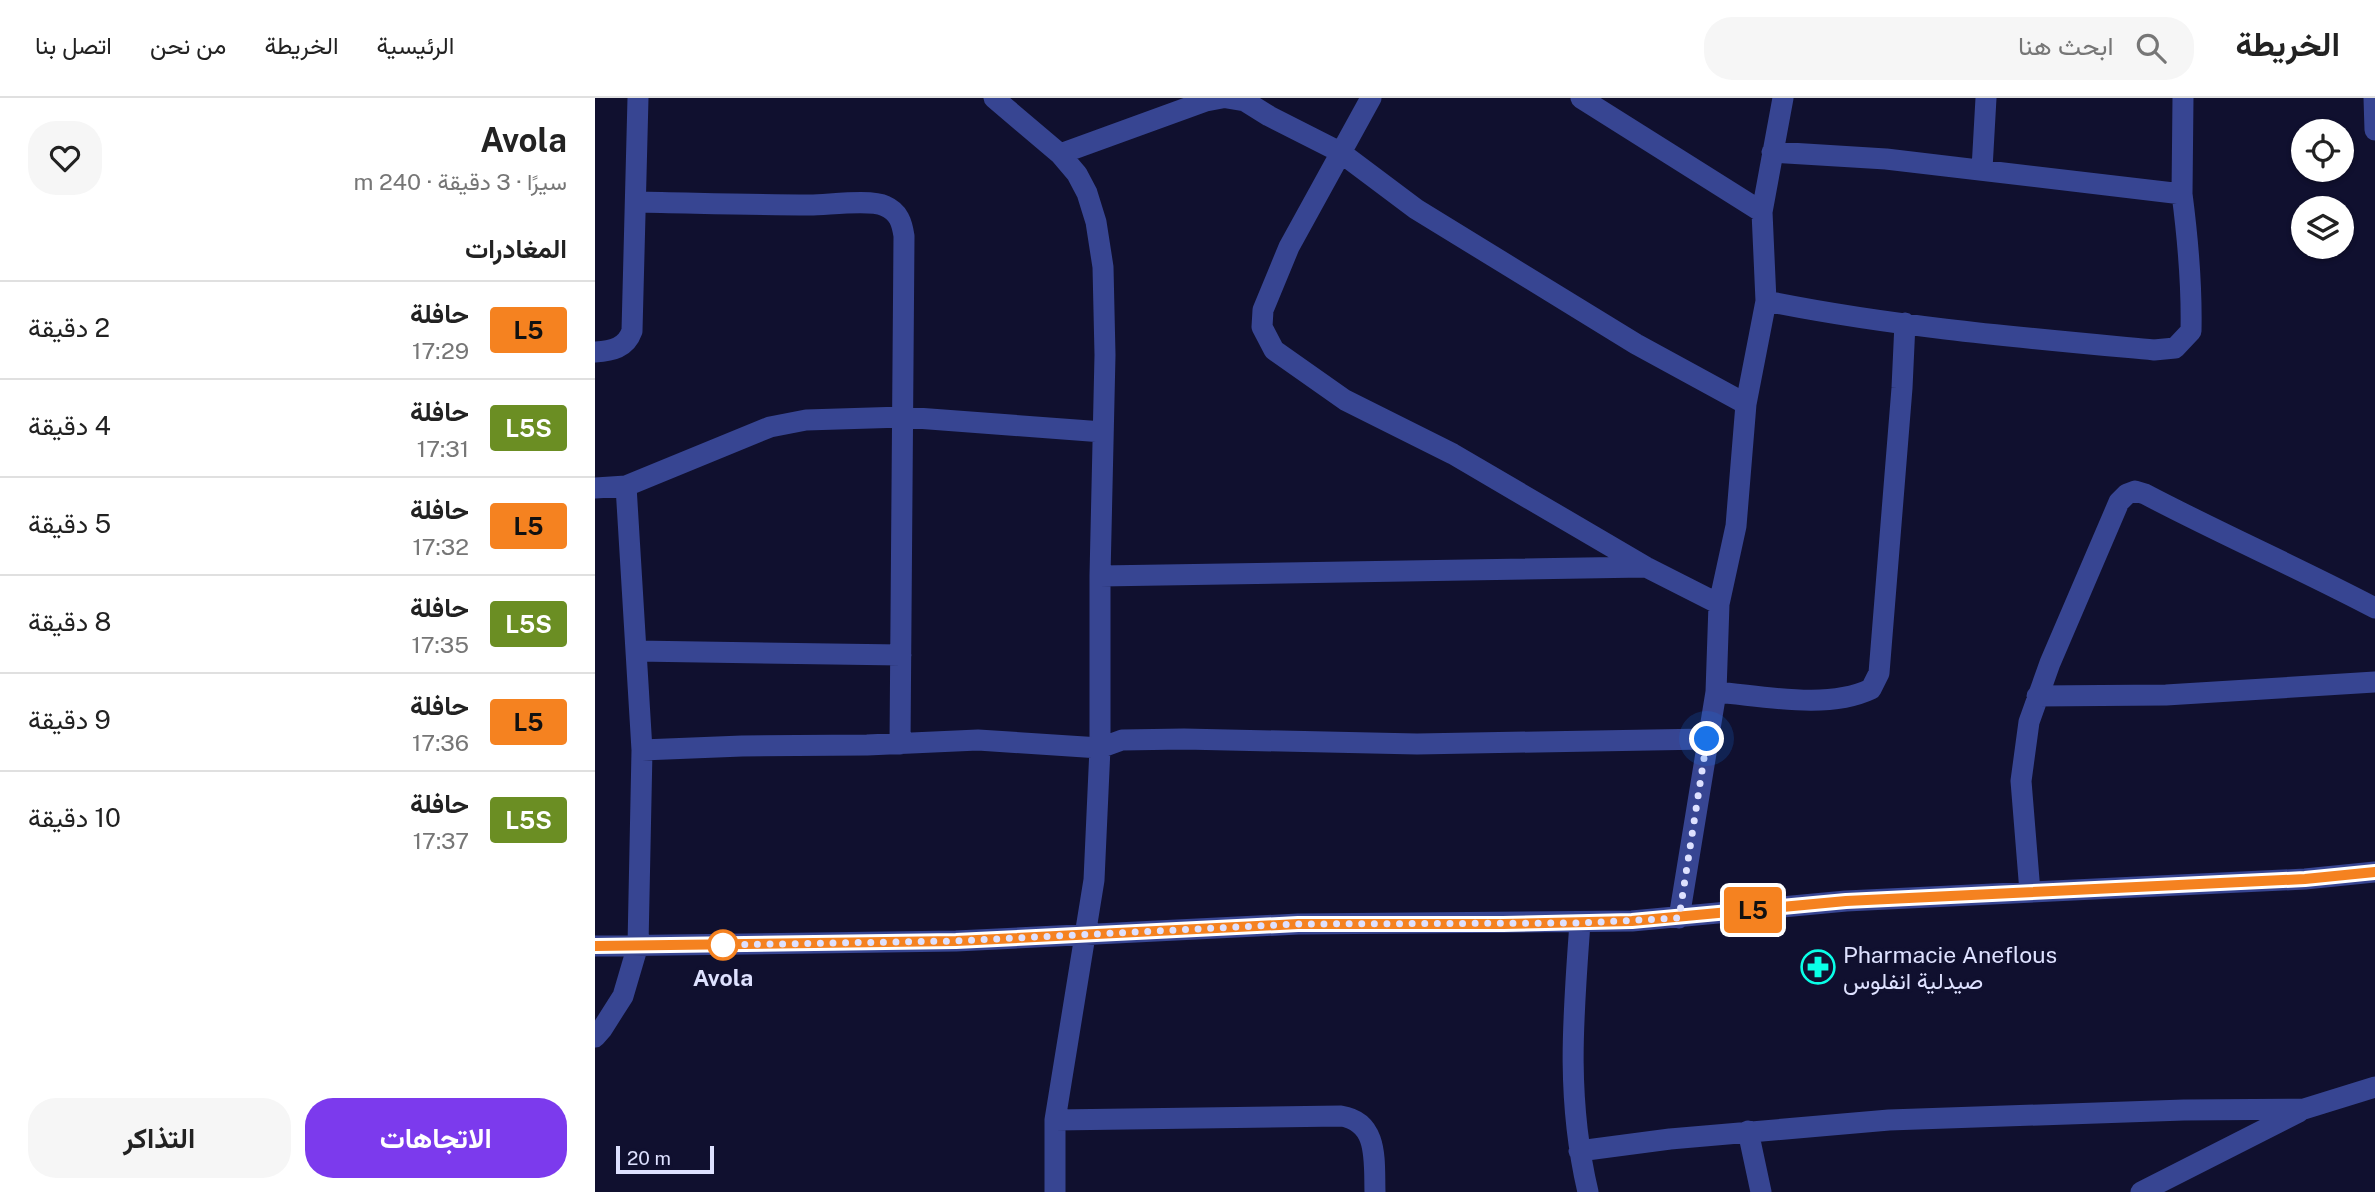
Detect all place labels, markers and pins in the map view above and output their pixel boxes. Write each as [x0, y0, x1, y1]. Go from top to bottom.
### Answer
marker: Avola [708, 930, 738, 960]
place label: Pharmacie Aneflous صيدلية انفلوس [1843, 941, 2057, 996]
pharmacy icon: Pharmacie Aneflous صيدلية انفلوس [1799, 948, 1837, 986]
place label: Avola [693, 964, 753, 991]

